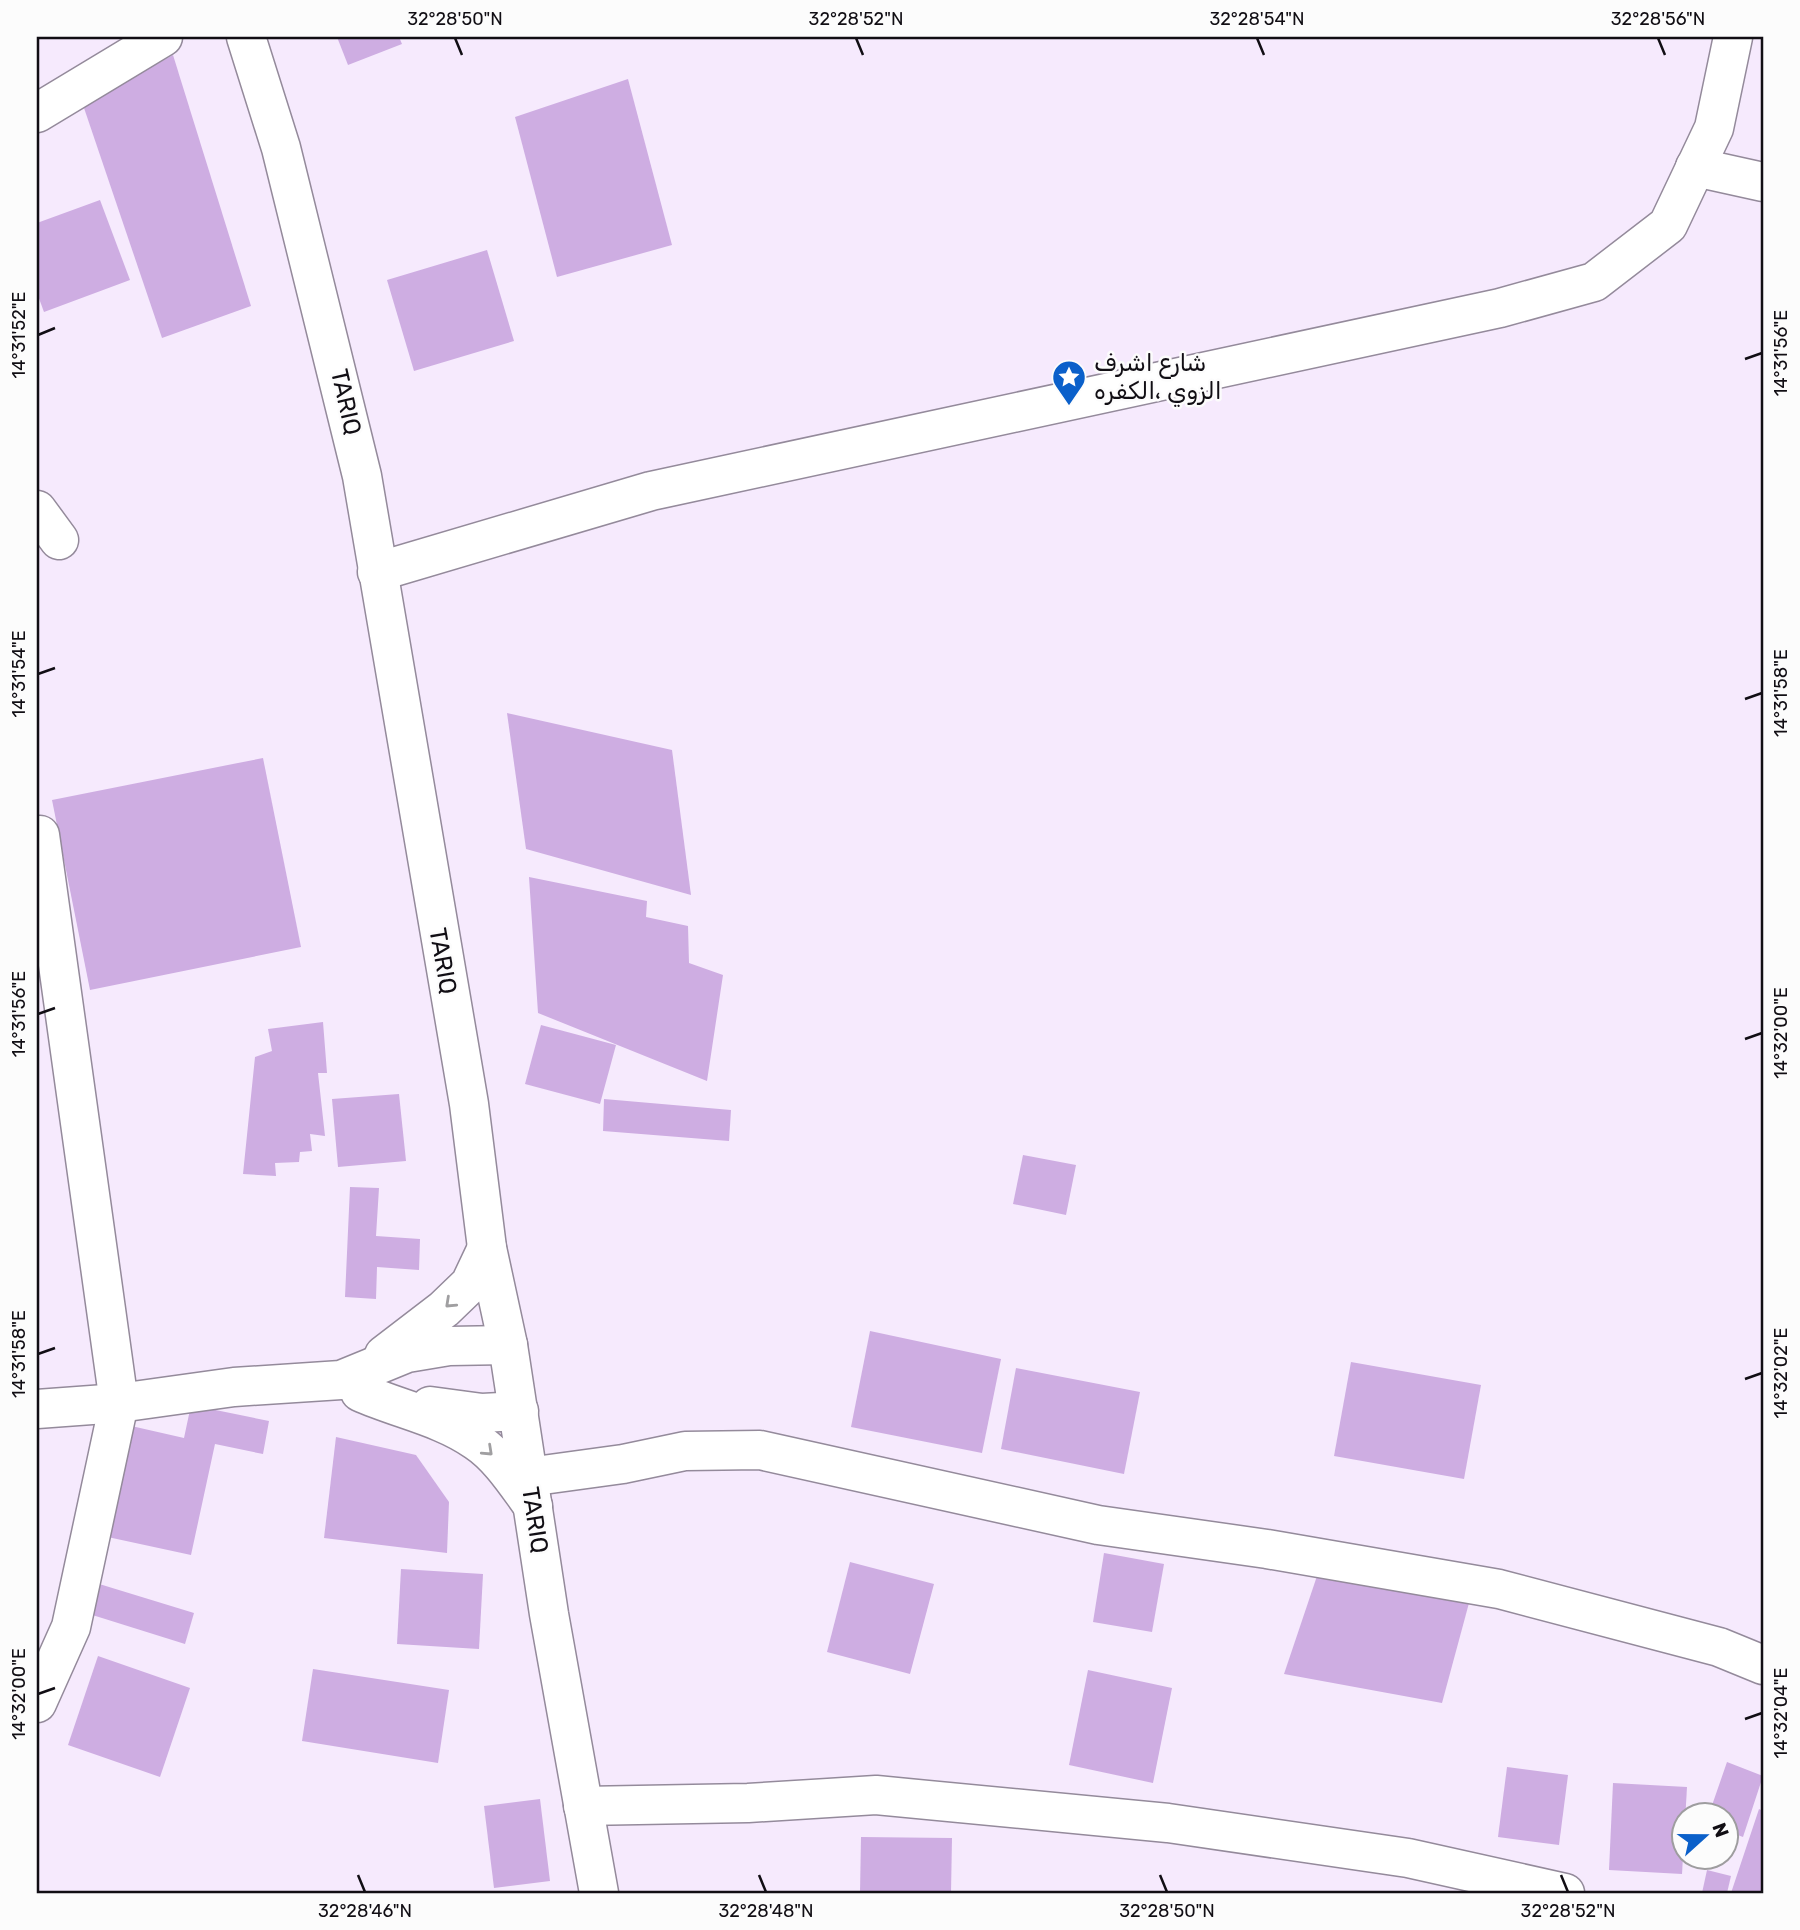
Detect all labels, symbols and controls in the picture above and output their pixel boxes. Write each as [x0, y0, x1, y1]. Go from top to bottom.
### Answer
text: 32°28'50"N [407, 8, 503, 30]
text: 32°28'52"N [809, 8, 903, 30]
text: 32°28'54"N [1209, 8, 1305, 30]
text: 32°28'56"N [1611, 8, 1705, 30]
text: 14°31'52"E [8, 292, 30, 378]
text: 14°31'56"E [1770, 310, 1792, 396]
place label: شارع اشرف الزوي ،الكفره [1094, 349, 1222, 408]
place icon: شارع اشرف الزوي ،الكفره [1050, 358, 1088, 407]
street label: TARIQ [325, 366, 367, 438]
text: 14°31'54"E [8, 630, 30, 718]
text: 14°31'58"E [1770, 649, 1792, 737]
street label: TARIQ [423, 926, 463, 996]
text: 14°31'56"E [8, 971, 30, 1057]
text: 14°32'00"E [1770, 987, 1792, 1079]
one-way arrow [445, 1295, 458, 1307]
text: 14°31'58"E [8, 1310, 30, 1398]
text: 14°32'02"E [1770, 1328, 1792, 1418]
one-way arrow [480, 1443, 493, 1455]
street label: TARIQ [516, 1485, 554, 1555]
text: 14°32'00"E [8, 1648, 30, 1740]
text: 14°32'04"E [1770, 1667, 1792, 1759]
north arrow [1671, 1800, 1741, 1870]
text: N [1707, 1820, 1734, 1841]
text: 32°28'46"N [318, 1900, 412, 1922]
text: 32°28'48"N [718, 1900, 814, 1922]
text: 32°28'50"N [1119, 1900, 1215, 1922]
text: 32°28'52"N [1521, 1900, 1615, 1922]

